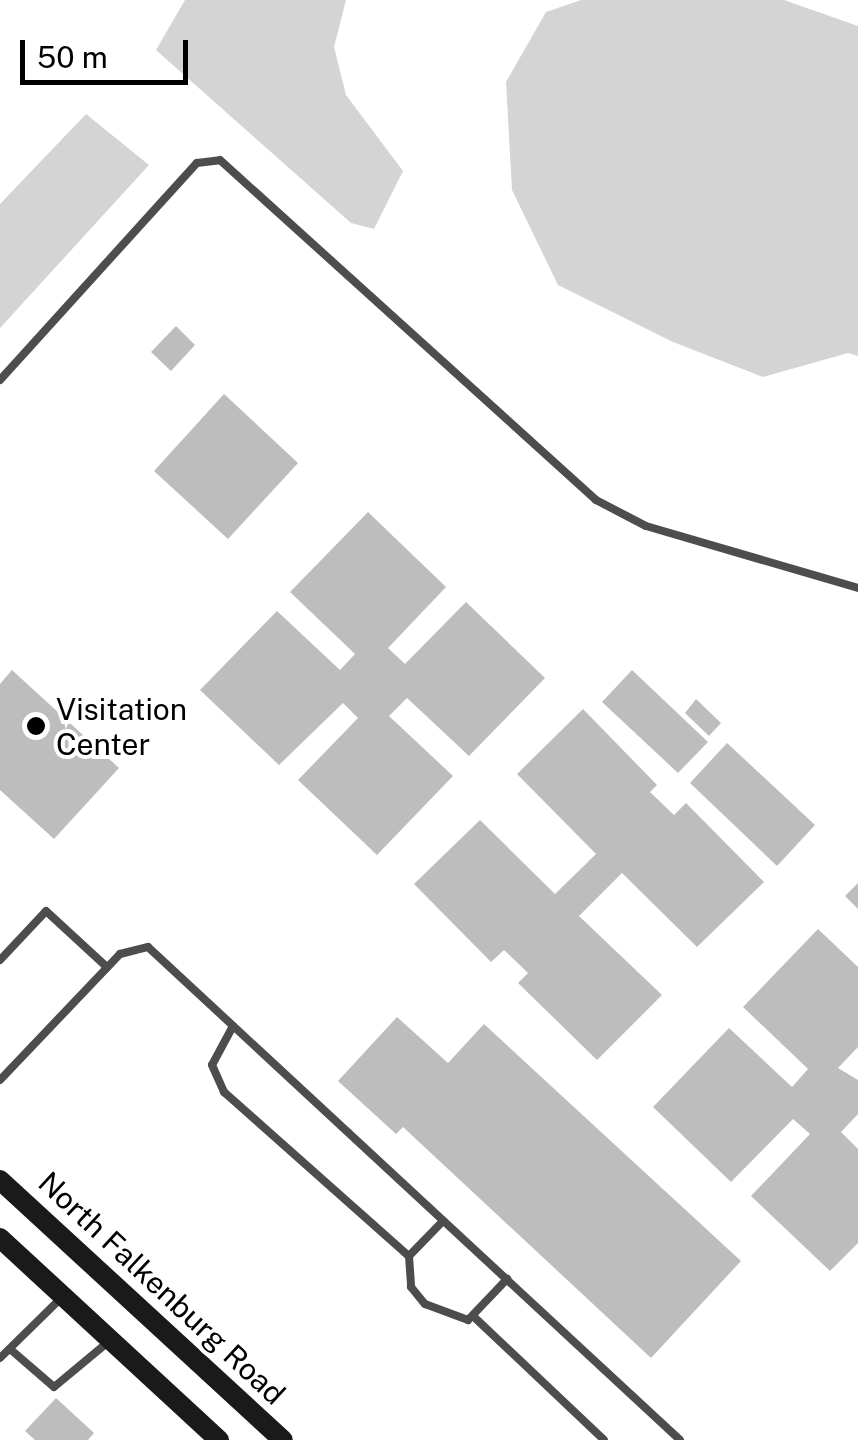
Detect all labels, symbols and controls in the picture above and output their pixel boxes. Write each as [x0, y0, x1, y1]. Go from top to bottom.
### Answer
scale bar [25, 20, 192, 82]
text: 50 m [37, 39, 108, 75]
place label: Visitation Center [56, 691, 187, 762]
marker: Visitation Center [25, 715, 47, 737]
street label: North Falkenburg Road [31, 1164, 293, 1412]

